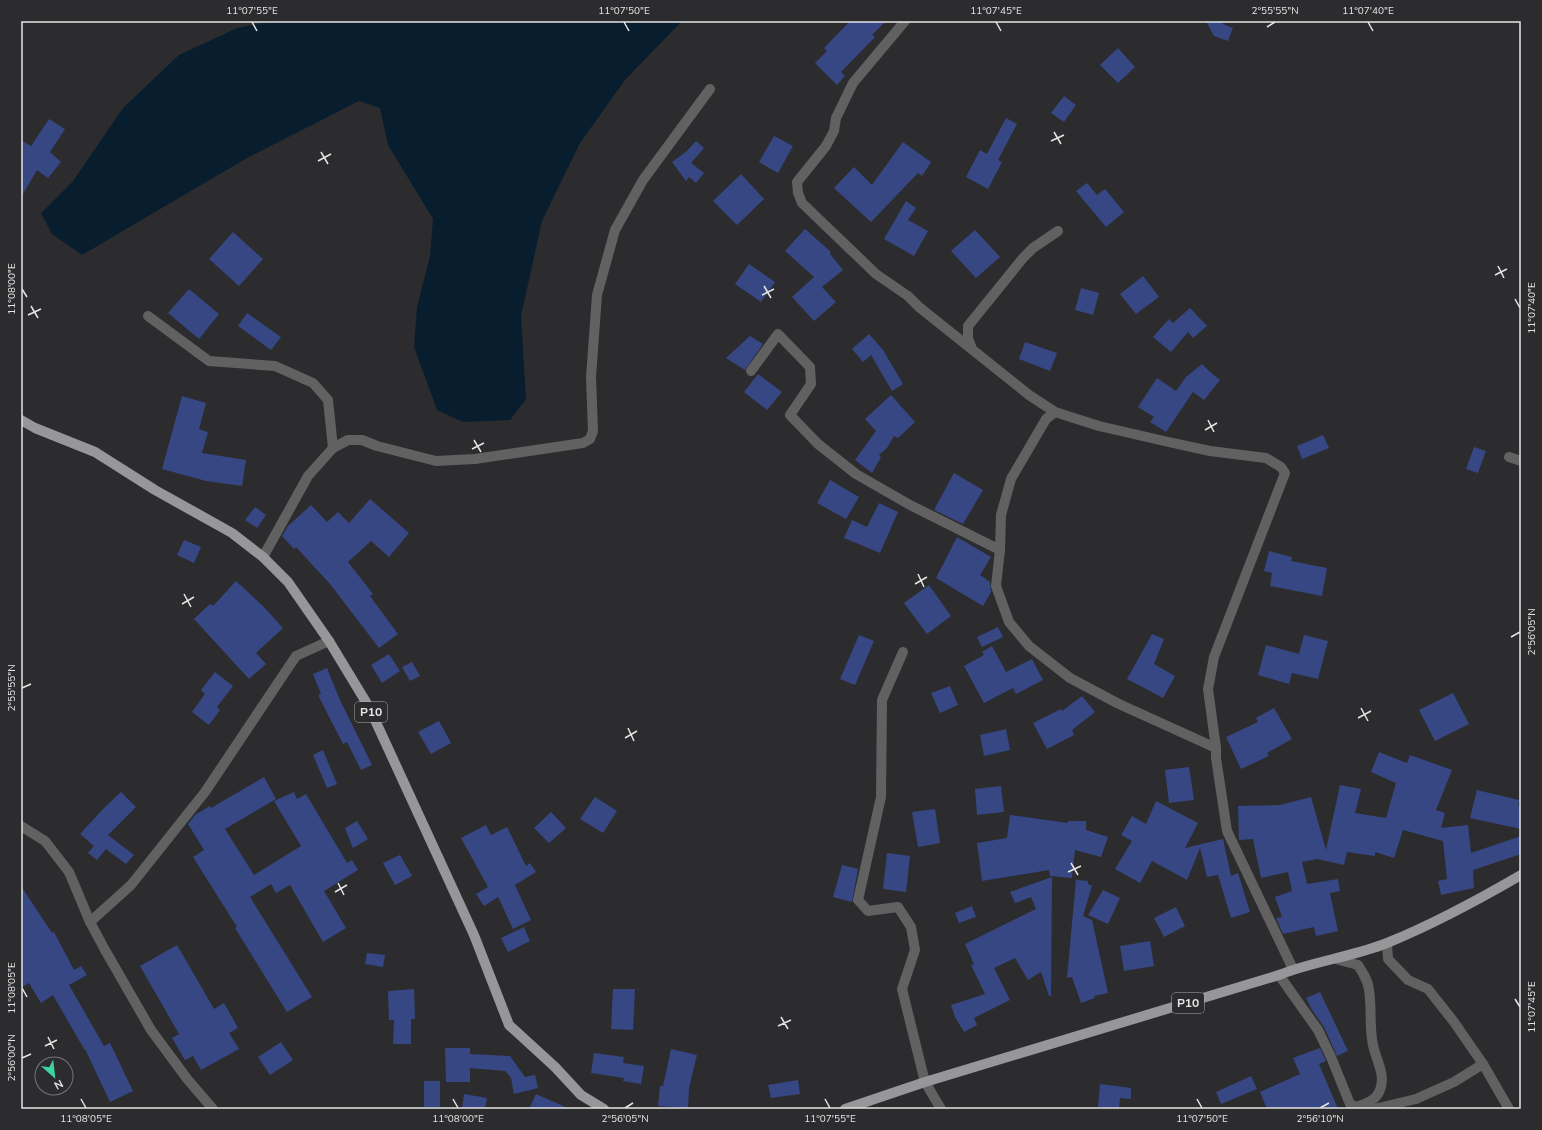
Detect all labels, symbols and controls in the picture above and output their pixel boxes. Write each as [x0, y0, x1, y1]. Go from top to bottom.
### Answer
text: 11°07'55"E [226, 4, 278, 18]
text: 11°07'50"E [598, 4, 650, 18]
text: 11°07'45"E [970, 4, 1022, 18]
text: 2°55'55"N [1251, 4, 1299, 18]
text: 11°07'40"E [1342, 4, 1394, 18]
text: 11°08'00"E [5, 263, 19, 315]
text: 11°07'40"E [1525, 282, 1539, 334]
text: 2°56'05"N [1525, 608, 1539, 656]
text: 2°55'55"N [5, 664, 19, 712]
road number: P10 [355, 702, 387, 722]
text: 11°08'05"E [5, 962, 19, 1014]
text: 11°07'45"E [1525, 981, 1539, 1033]
road number: P10 [1172, 993, 1204, 1013]
text: 2°56'00"N [5, 1034, 19, 1082]
north arrow [34, 1056, 74, 1096]
text: N [51, 1076, 66, 1093]
text: 11°08'05"E [60, 1112, 112, 1126]
text: 11°08'00"E [432, 1112, 484, 1126]
text: 2°56'05"N [601, 1112, 649, 1126]
text: 11°07'55"E [804, 1112, 856, 1126]
text: 11°07'50"E [1176, 1112, 1228, 1126]
text: 2°56'10"N [1296, 1112, 1344, 1126]

